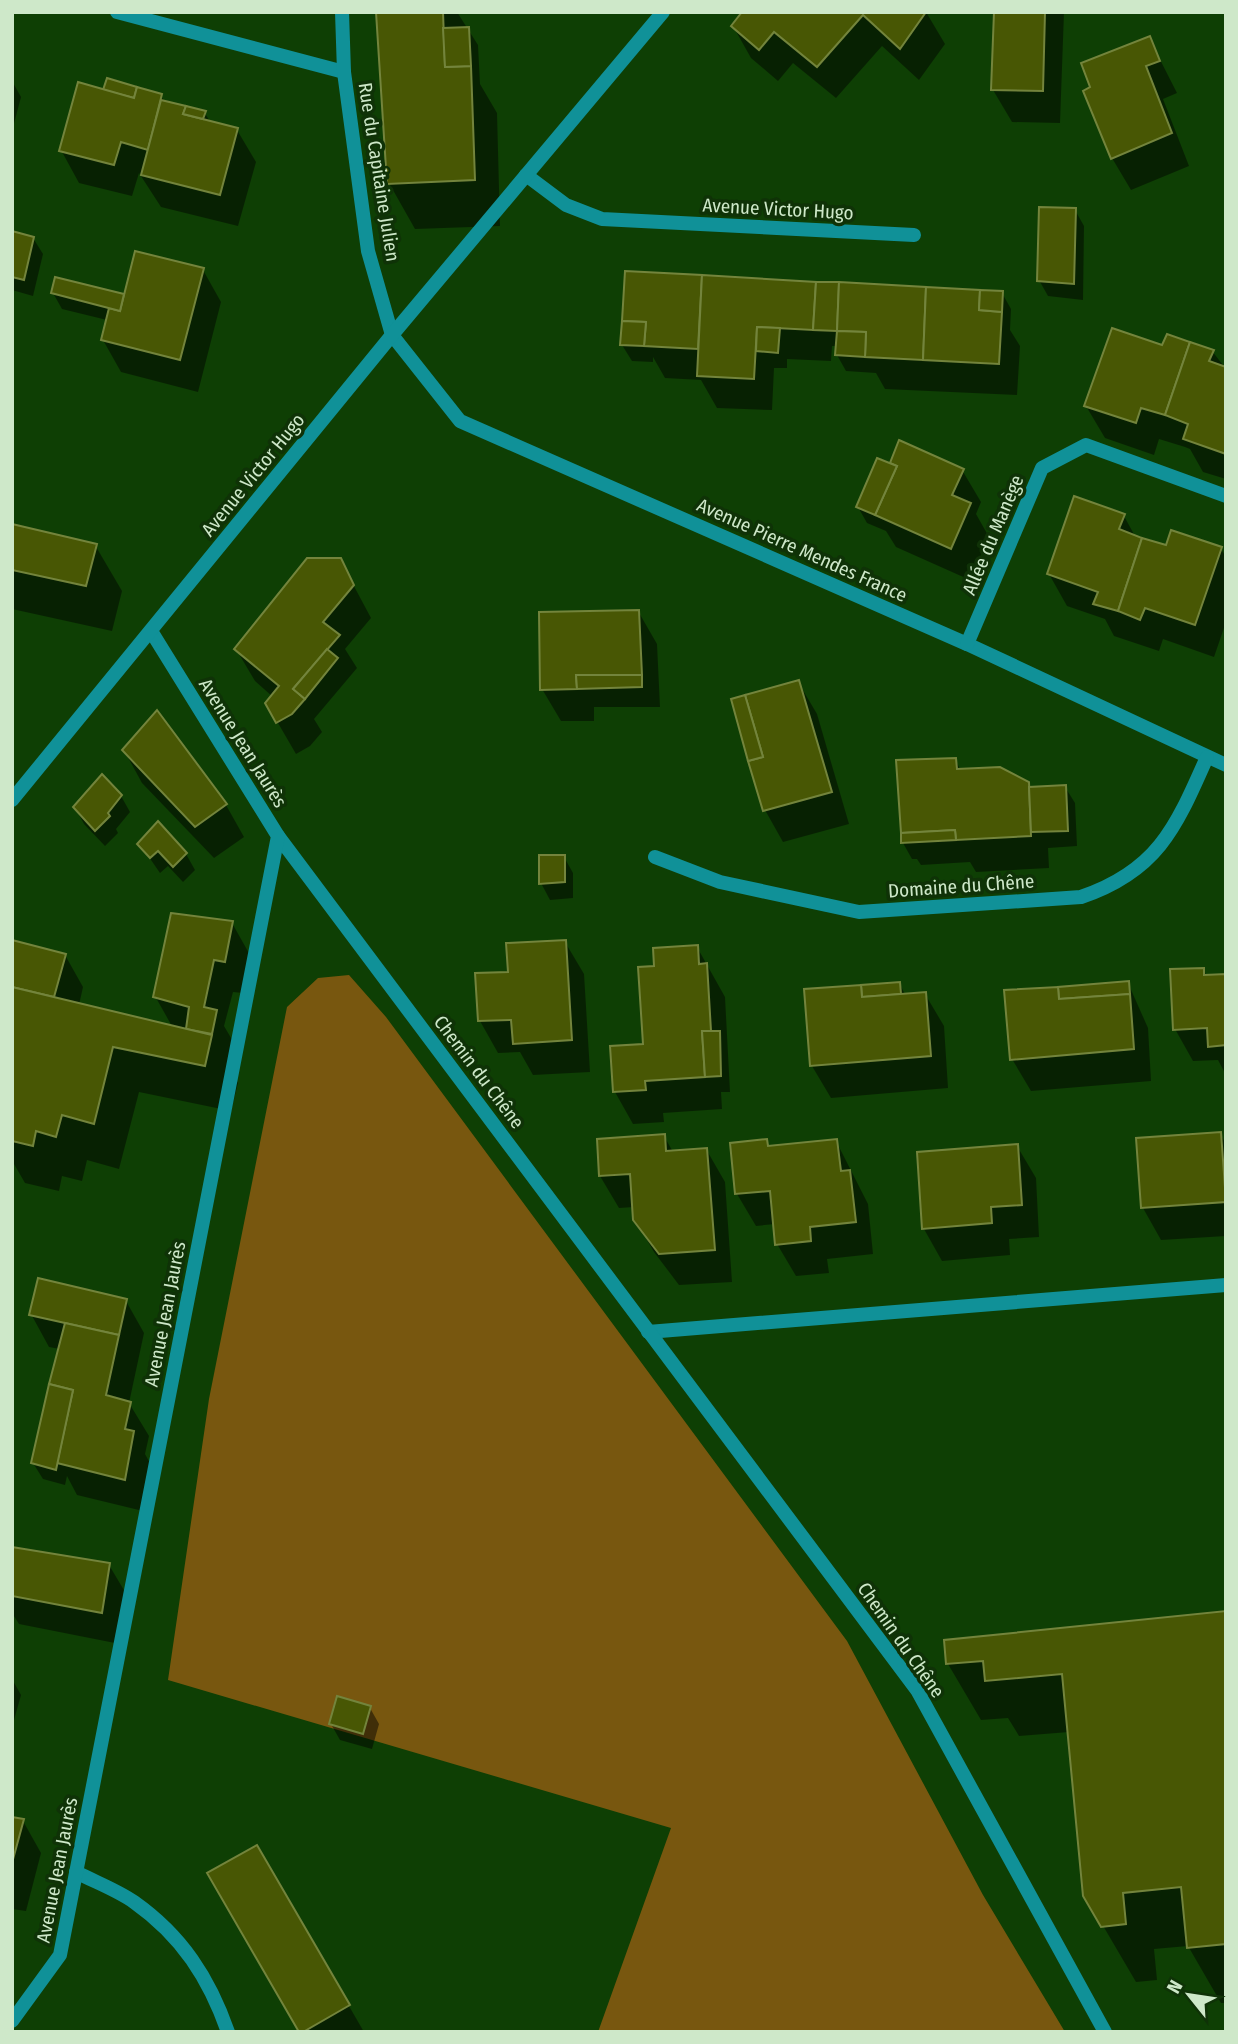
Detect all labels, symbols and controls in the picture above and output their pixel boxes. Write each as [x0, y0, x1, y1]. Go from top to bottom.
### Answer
street label: Rue du Capitaine Julien [354, 81, 404, 263]
street label: Avenue Victor Hugo [702, 194, 854, 224]
street label: Avenue Victor Hugo [196, 409, 310, 541]
street label: Allée du Manège [957, 472, 1029, 598]
street label: Avenue Pierre Mendes France [693, 493, 911, 607]
street label: Avenue Jean Jaurès [194, 674, 292, 812]
street label: Domaine du Chêne [887, 869, 1035, 903]
street label: Chemin du Chêne [429, 1011, 529, 1133]
street label: Avenue Jean Jaurès [140, 1239, 190, 1389]
street label: Chemin du Chêne [853, 1578, 949, 1702]
street label: Avenue Jean Jaurès [32, 1795, 82, 1945]
north arrow [1154, 1960, 1224, 2030]
text: N [1162, 1976, 1188, 1997]

